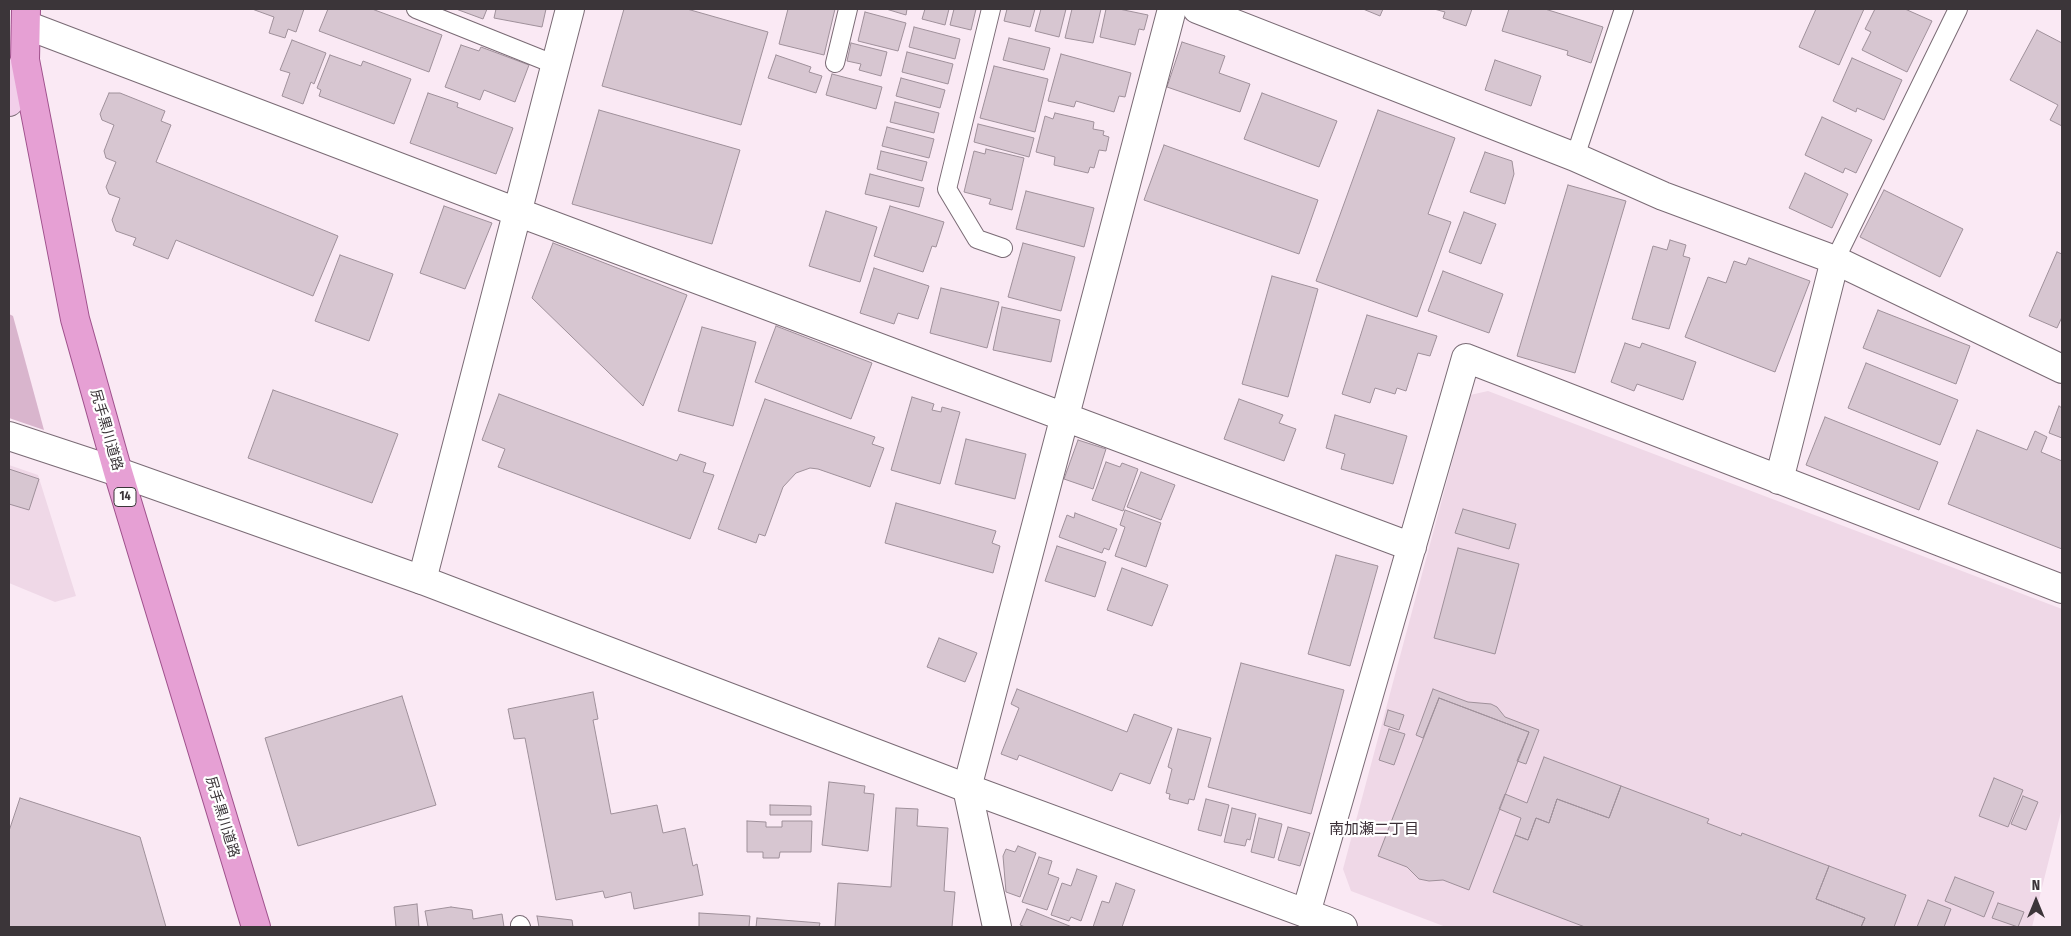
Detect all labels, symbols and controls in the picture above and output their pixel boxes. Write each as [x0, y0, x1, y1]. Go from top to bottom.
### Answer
street label: 尻手黒川道路 [86, 387, 126, 473]
road number: 14 [114, 488, 136, 507]
street label: 尻手黒川道路 [202, 774, 242, 860]
district label: 南加瀬二丁目 [1329, 821, 1419, 839]
north arrow [2011, 876, 2061, 926]
text: N [2032, 877, 2040, 894]

